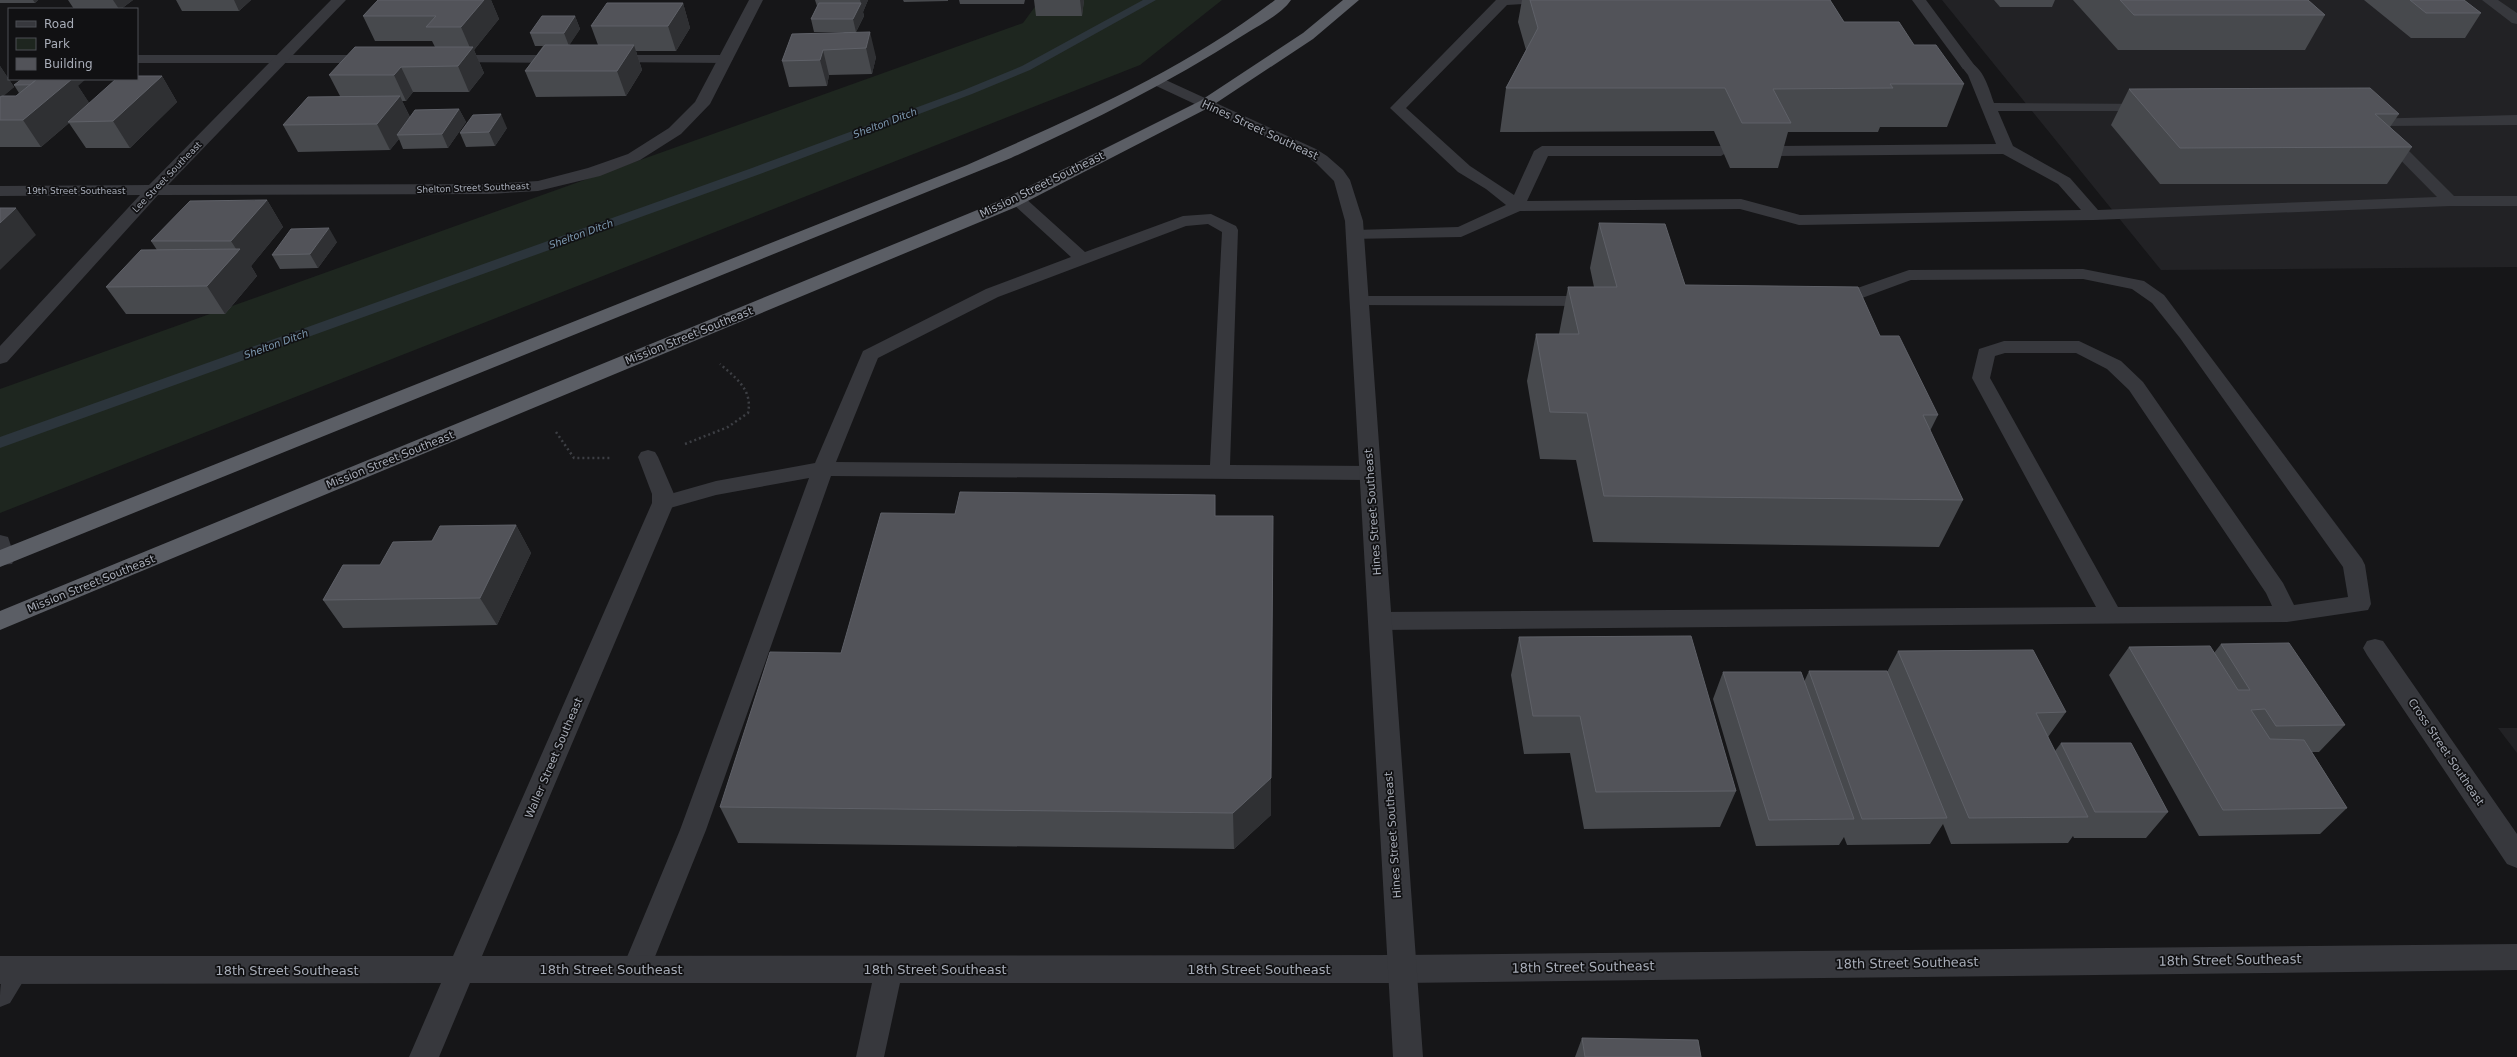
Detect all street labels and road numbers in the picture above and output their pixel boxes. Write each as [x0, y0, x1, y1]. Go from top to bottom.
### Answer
street label: Hines Street Southeast [1200, 97, 1321, 163]
street label: Lee Street Southeast [131, 139, 204, 214]
street label: Mission Street Southeast [978, 149, 1107, 221]
street label: Shelton Street Southeast [417, 181, 530, 195]
street label: 19th Street Southeast [26, 186, 126, 196]
street label: Mission Street Southeast [623, 304, 755, 368]
street label: Mission Street Southeast [324, 428, 456, 492]
street label: Hines Street Southeast [1362, 448, 1384, 576]
street label: Mission Street Southeast [25, 552, 157, 616]
street label: Waller Street Southeast [523, 695, 586, 820]
street label: Cross Street Southeast [2405, 696, 2487, 808]
street label: Hines Street Southeast [1382, 771, 1404, 899]
street label: 18th Street Southeast [2158, 951, 2302, 969]
street label: 18th Street Southeast [1835, 954, 1979, 972]
street label: 18th Street Southeast [1511, 958, 1655, 976]
street label: 18th Street Southeast [539, 962, 683, 977]
street label: 18th Street Southeast [863, 962, 1007, 977]
street label: 18th Street Southeast [1187, 962, 1331, 977]
street label: 18th Street Southeast [215, 963, 359, 978]

